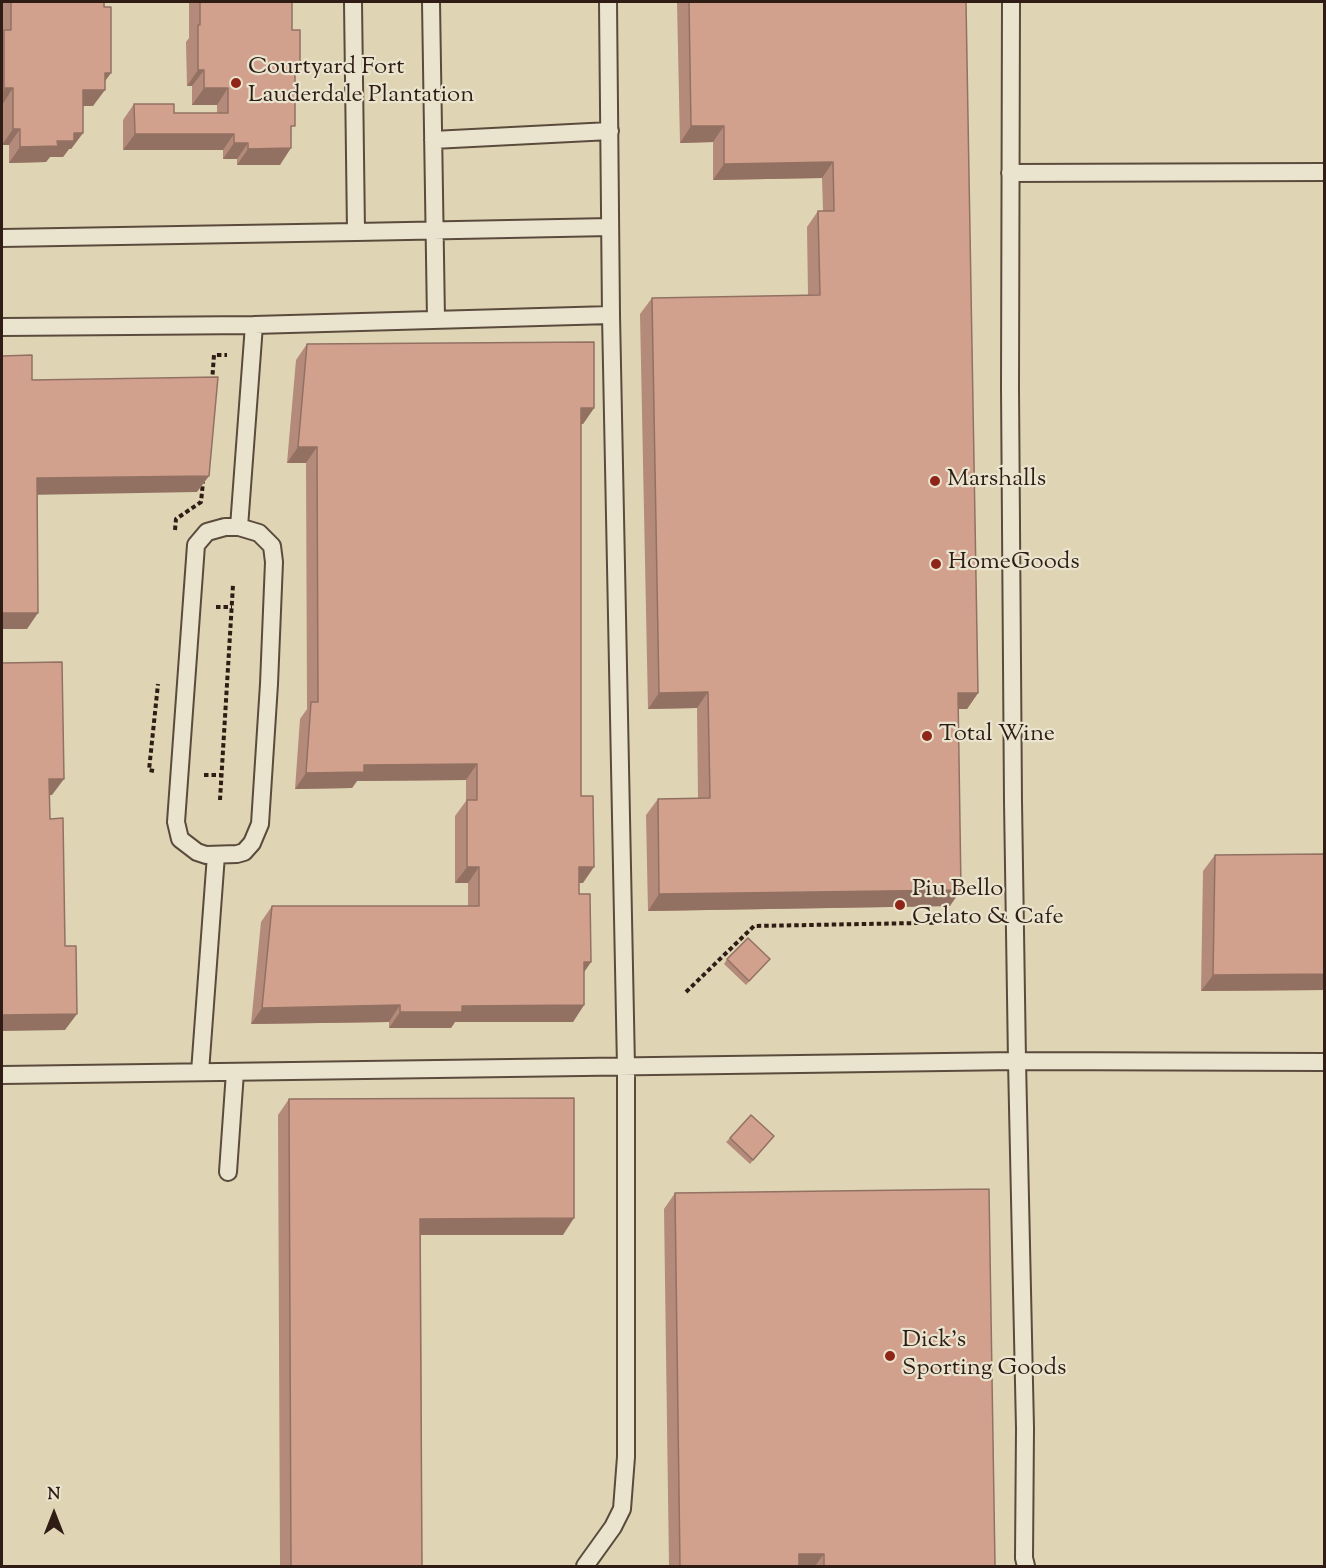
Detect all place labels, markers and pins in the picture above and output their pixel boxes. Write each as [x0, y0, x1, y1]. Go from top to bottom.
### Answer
place label: Courtyard Fort Lauderdale Plantation [248, 55, 474, 111]
marker: Courtyard Fort Lauderdale Plantation [229, 76, 243, 90]
place label: Marshalls [947, 467, 1046, 495]
marker: Marshalls [928, 474, 942, 488]
place label: HomeGoods [948, 550, 1080, 578]
marker: HomeGoods [929, 557, 943, 571]
place label: Total Wine [939, 722, 1055, 750]
marker: Total Wine [920, 729, 934, 743]
place label: Piu Bello Gelato & Cafe [912, 877, 1064, 933]
marker: Piu Bello Gelato & Cafe [893, 898, 907, 912]
place label: Dick's Sporting Goods [902, 1328, 1066, 1384]
marker: Dick's Sporting Goods [883, 1349, 897, 1363]

